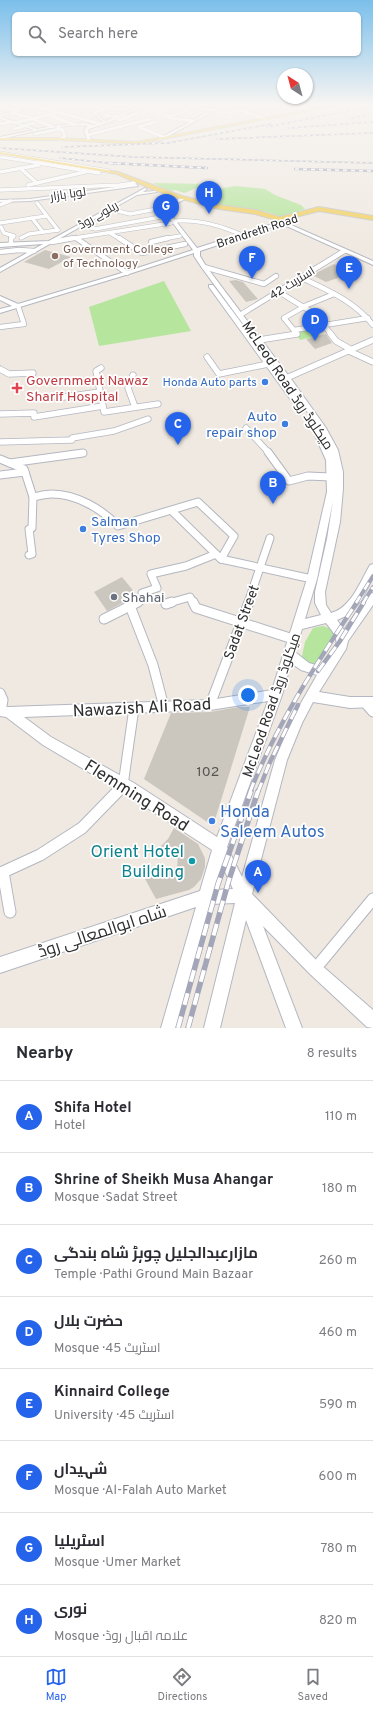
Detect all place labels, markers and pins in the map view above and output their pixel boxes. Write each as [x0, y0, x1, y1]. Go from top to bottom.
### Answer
pin: H [196, 181, 222, 214]
pin: G [153, 194, 179, 227]
place label: Government College of Technology [63, 242, 174, 272]
pin: F [239, 246, 265, 279]
marker: Government College of Technology [50, 251, 60, 261]
pin: E [336, 256, 362, 289]
pin: D [302, 308, 328, 341]
place label: Government Nawaz Sharif Hospital [26, 373, 149, 406]
place label: Honda Auto parts [163, 375, 257, 391]
marker: Honda Auto parts [260, 377, 270, 387]
marker: Government Nawaz Sharif Hospital [11, 382, 23, 394]
place label: Auto repair shop [206, 409, 277, 442]
pin: C [165, 412, 191, 445]
marker: Auto repair shop [280, 419, 290, 429]
pin: B [260, 471, 286, 504]
place label: Salman Tyres Shop [91, 514, 161, 547]
marker: Salman Tyres Shop [78, 524, 88, 534]
place label: Shahai [122, 590, 165, 607]
marker: Shahai [109, 592, 119, 602]
place label: Honda Saleem Autos [220, 802, 325, 844]
marker: Honda Saleem Autos [207, 816, 217, 826]
place label: Orient Hotel Building [91, 842, 184, 884]
marker: Orient Hotel Building [187, 856, 197, 866]
pin: A [245, 860, 271, 893]

